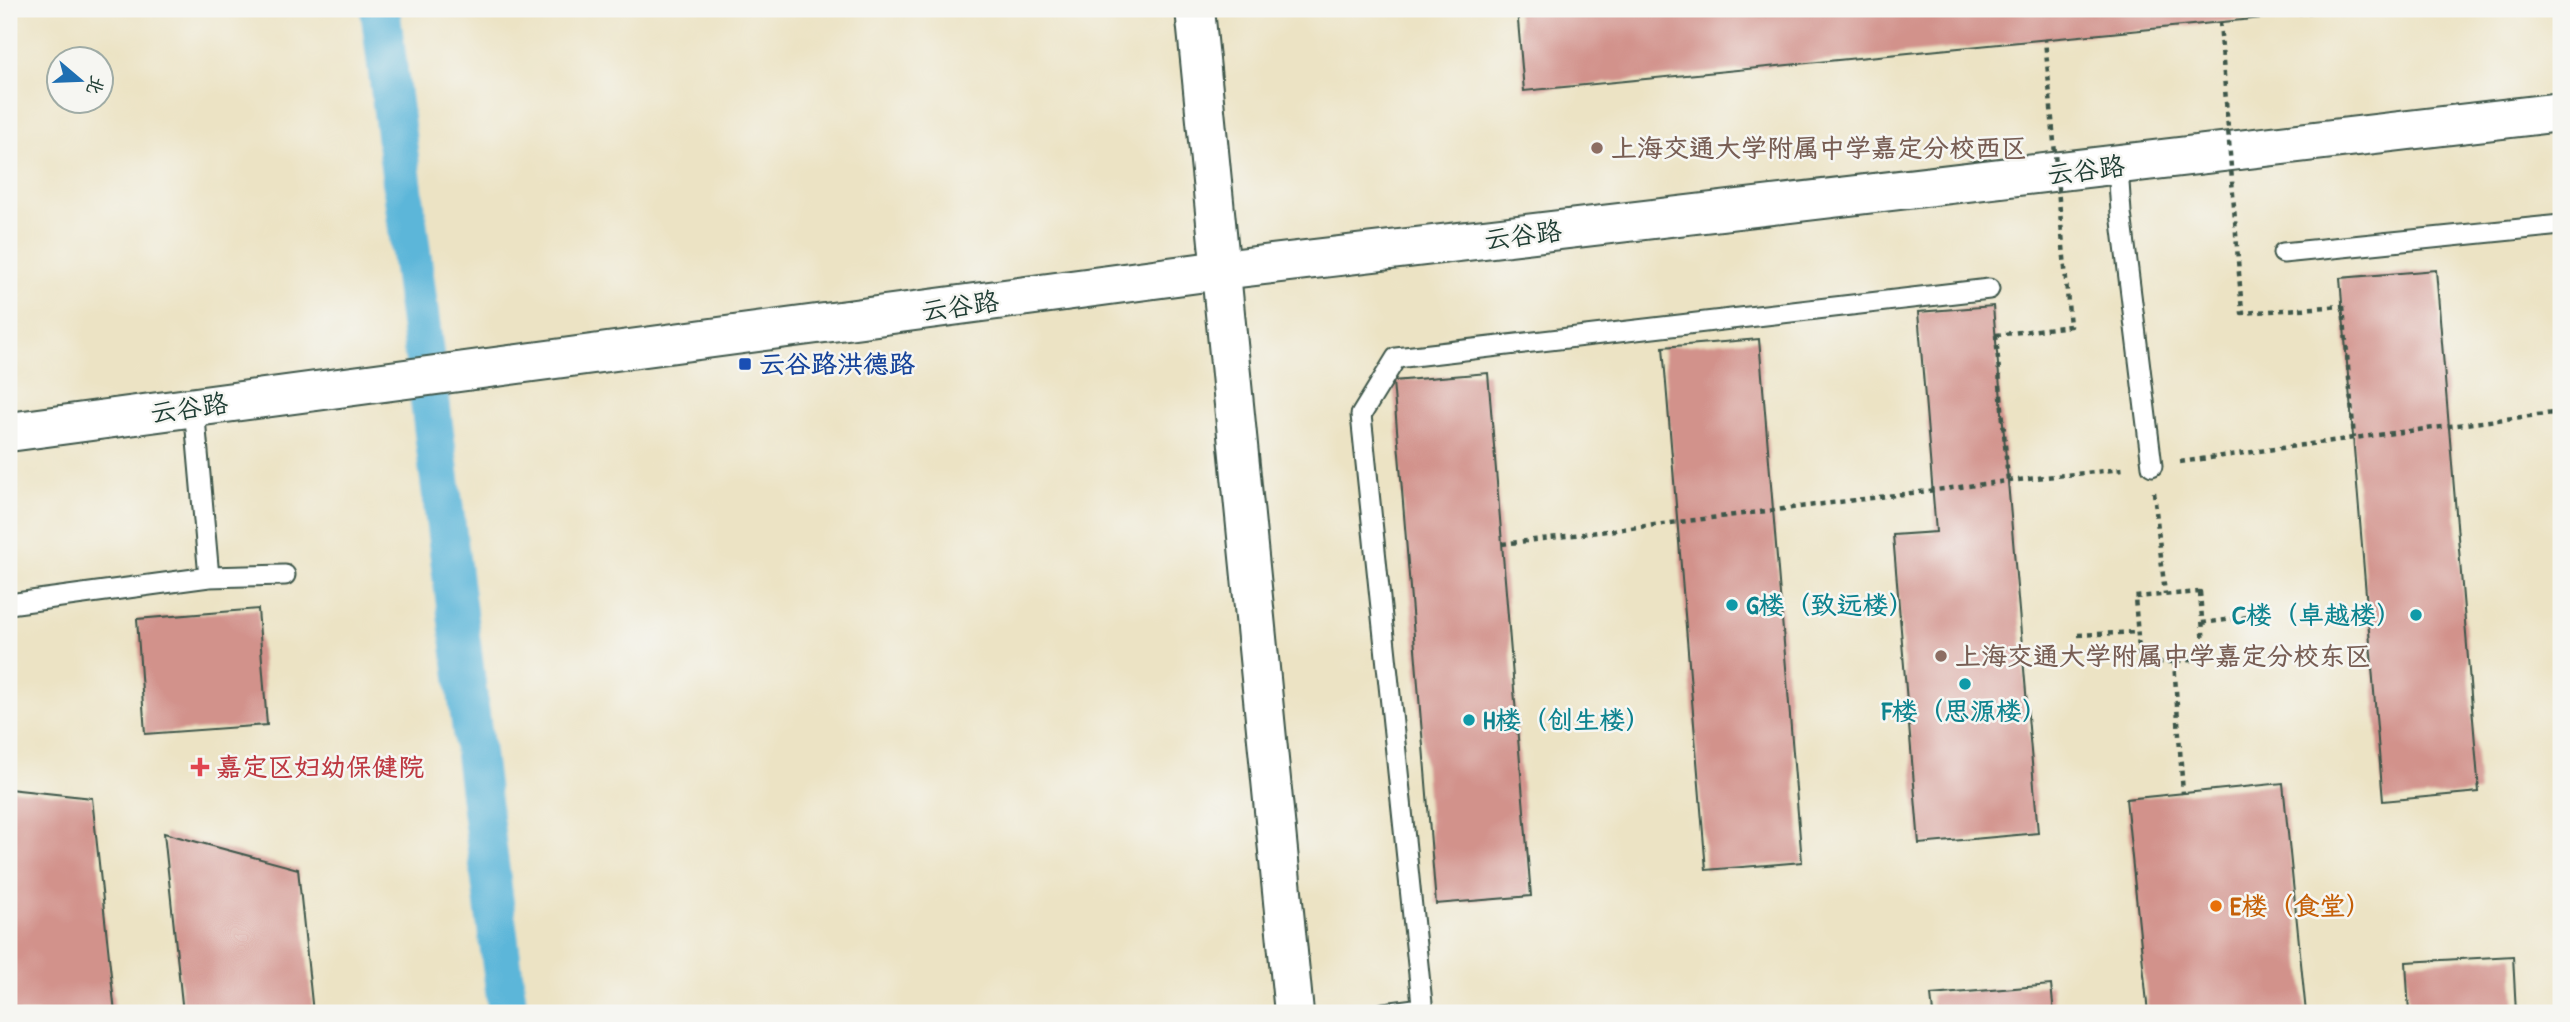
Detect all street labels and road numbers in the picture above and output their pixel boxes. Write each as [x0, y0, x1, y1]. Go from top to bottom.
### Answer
street label: 云谷路 [2045, 147, 2127, 192]
street label: 云谷路 [1482, 212, 1564, 257]
street label: 云谷路 [919, 283, 1001, 328]
street label: 云谷路 [148, 385, 230, 430]

